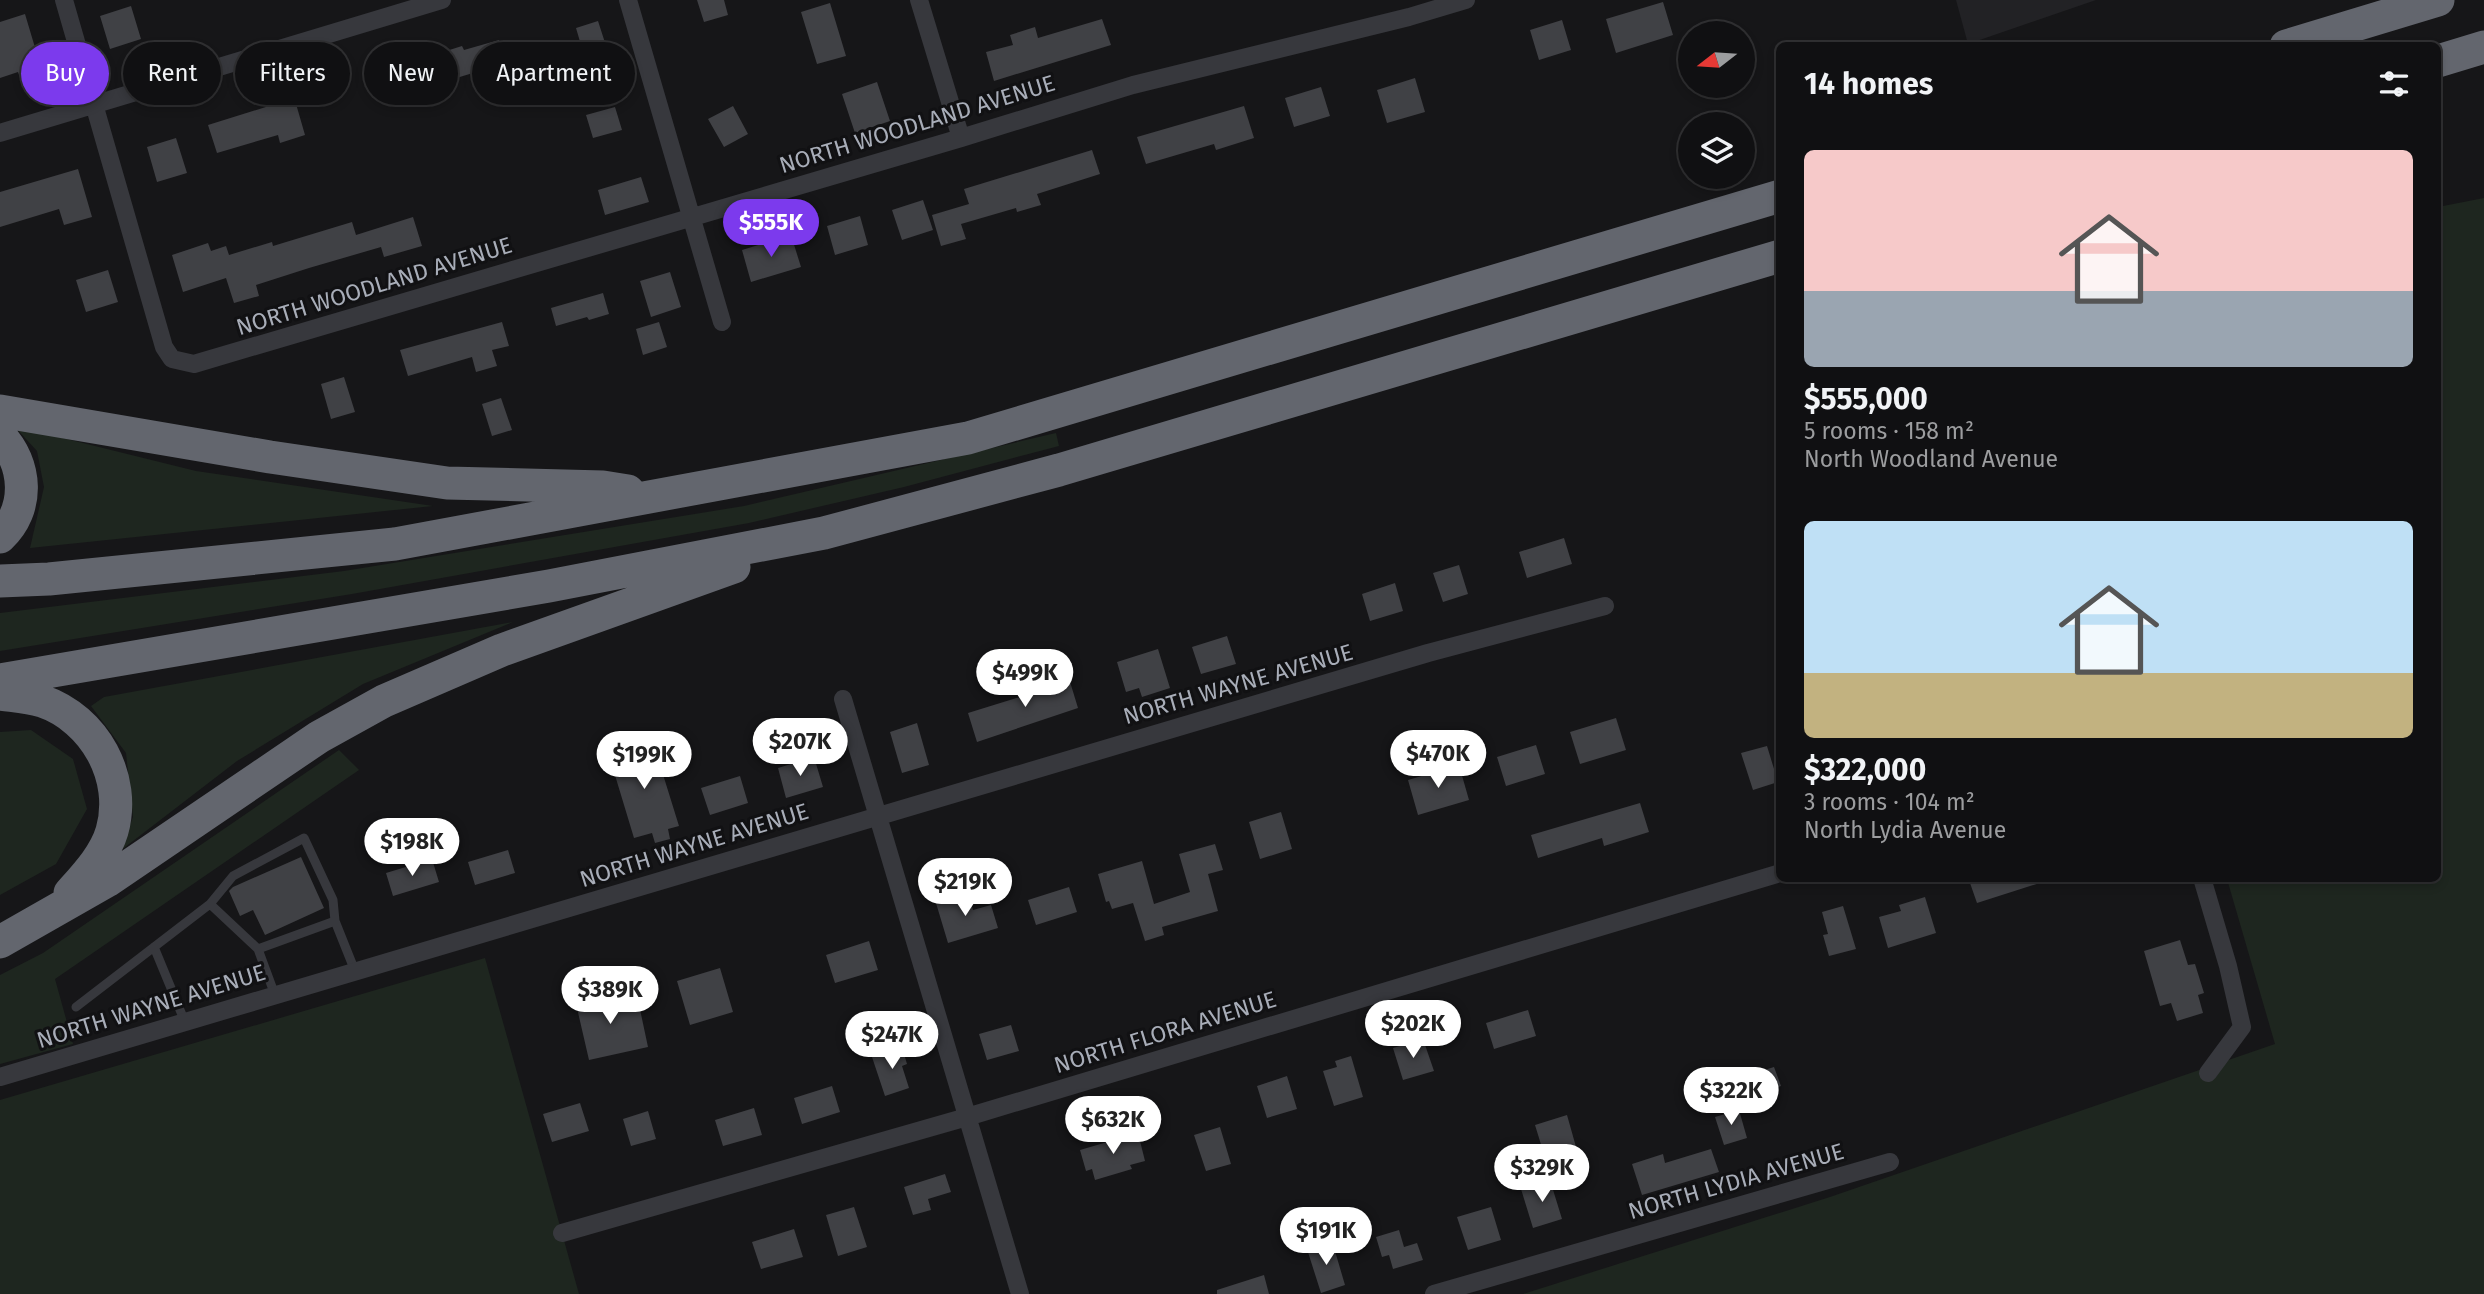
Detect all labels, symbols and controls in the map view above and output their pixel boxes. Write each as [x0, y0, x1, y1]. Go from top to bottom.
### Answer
north arrow [1678, 21, 1755, 98]
map controls [1678, 21, 1755, 189]
chip: Buy [21, 42, 109, 105]
chip: Rent [123, 42, 221, 105]
chip: Filters [235, 42, 350, 105]
chip: New [364, 42, 458, 105]
chip: Apartment [472, 42, 635, 105]
icon: filters [2375, 65, 2413, 103]
text: 14 homes [1804, 66, 1933, 102]
street label: NORTH WOODLAND AVENUE [776, 69, 1058, 179]
button: layers [1678, 112, 1755, 189]
icon: home [2046, 196, 2172, 322]
pin: $555K [722, 200, 820, 259]
text: $555K [739, 208, 803, 236]
street label: NORTH WOODLAND AVENUE [233, 231, 515, 341]
text: $555,000 [1804, 381, 1928, 417]
text: 5 rooms · 158 m² [1804, 417, 1974, 445]
text: North Woodland Avenue [1804, 445, 2058, 473]
icon: home [2046, 567, 2172, 693]
street label: NORTH WAYNE AVENUE [1120, 638, 1356, 730]
pin: $499K [976, 650, 1074, 709]
text: $499K [992, 658, 1058, 686]
pin: $207K [751, 718, 849, 778]
text: $207K [769, 727, 831, 755]
pin: $470K [1389, 730, 1487, 790]
pin: $199K [595, 732, 693, 791]
text: $470K [1406, 739, 1470, 767]
text: $199K [613, 740, 675, 768]
text: $322,000 [1804, 752, 1926, 788]
text: 3 rooms · 104 m² [1804, 788, 1975, 816]
street label: NORTH WAYNE AVENUE [576, 797, 812, 893]
text: North Lydia Avenue [1804, 816, 2006, 844]
pin: $198K [363, 818, 461, 878]
text: $198K [380, 827, 444, 855]
pin: $219K [916, 858, 1014, 918]
text: $219K [934, 867, 996, 895]
street label: NORTH WAYNE AVENUE [33, 958, 269, 1054]
pin: $389K [561, 967, 659, 1026]
text: $389K [577, 975, 643, 1003]
street label: NORTH FLORA AVENUE [1051, 985, 1279, 1079]
pin: $202K [1364, 1000, 1462, 1060]
text: $202K [1381, 1009, 1445, 1037]
pin: $247K [843, 1012, 941, 1071]
text: $247K [861, 1020, 923, 1048]
pin: $322K [1682, 1068, 1780, 1127]
text: $322K [1700, 1076, 1762, 1104]
pin: $632K [1064, 1096, 1162, 1156]
text: $632K [1081, 1105, 1145, 1133]
street label: NORTH LYDIA AVENUE [1625, 1137, 1847, 1225]
pin: $329K [1493, 1144, 1591, 1204]
text: $329K [1510, 1153, 1574, 1181]
pin: $191K [1277, 1208, 1375, 1267]
text: $191K [1296, 1216, 1356, 1244]

